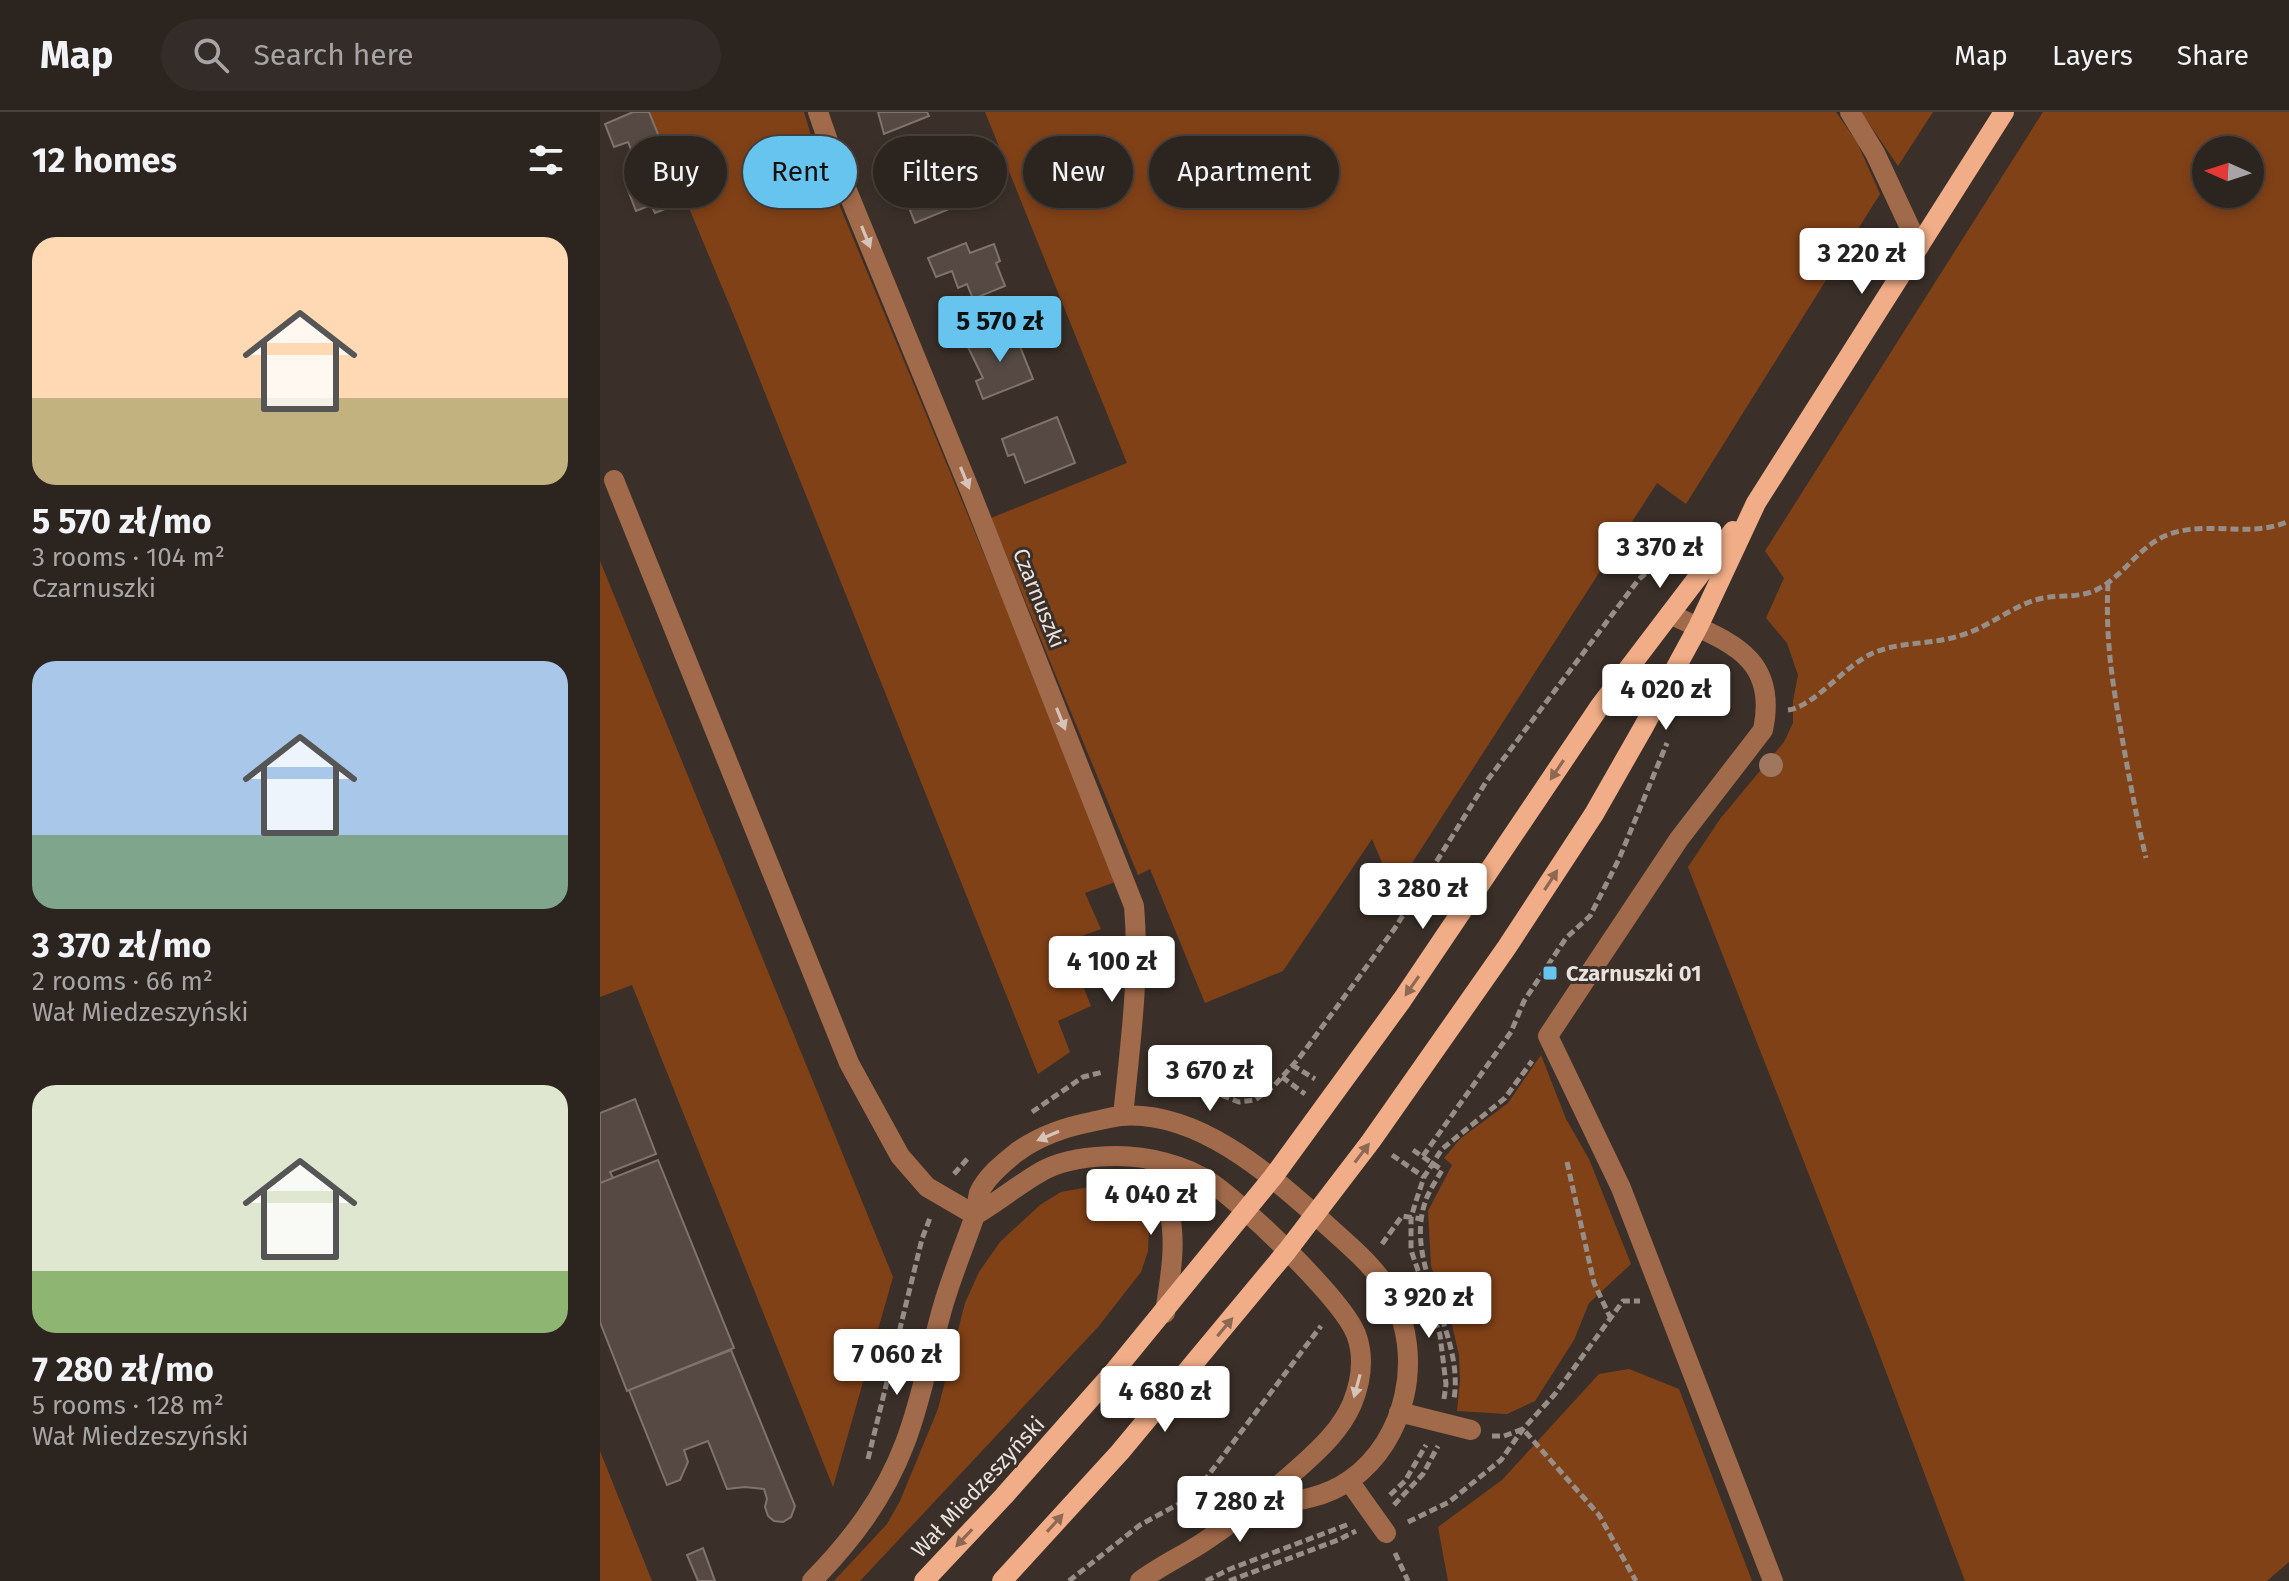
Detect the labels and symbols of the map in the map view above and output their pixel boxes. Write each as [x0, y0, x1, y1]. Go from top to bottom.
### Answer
north arrow [2192, 136, 2264, 208]
one-way arrow [860, 225, 873, 249]
pin: 3 220 zł [1779, 228, 1945, 296]
pin: 5 570 zł [917, 296, 1083, 364]
one-way arrow [959, 466, 972, 490]
pin: 3 370 zł [1577, 522, 1743, 590]
street label: Czarnuszki [1007, 544, 1071, 652]
pin: 4 020 zł [1583, 664, 1749, 732]
one-way arrow [1055, 707, 1068, 731]
one-way arrow [1550, 760, 1565, 781]
pin: 3 280 zł [1340, 863, 1506, 931]
one-way arrow [1543, 869, 1558, 890]
pin: 4 100 zł [1029, 936, 1195, 1004]
place label: Czarnuszki 01 [1566, 960, 1701, 987]
marker: Czarnuszki 01 [1541, 964, 1559, 982]
one-way arrow [1405, 975, 1420, 996]
pin: 3 670 zł [1127, 1045, 1293, 1113]
one-way arrow [1035, 1130, 1059, 1143]
one-way arrow [1353, 1143, 1369, 1163]
pin: 4 040 zł [1068, 1169, 1234, 1237]
pin: 3 920 zł [1346, 1272, 1512, 1340]
one-way arrow [1216, 1317, 1233, 1337]
pin: 7 060 zł [814, 1329, 980, 1397]
pin: 4 680 zł [1082, 1366, 1248, 1434]
one-way arrow [1350, 1375, 1363, 1399]
street label: Wał Miedzeszyński [906, 1411, 1050, 1563]
pin: 7 280 zł [1157, 1476, 1323, 1544]
one-way arrow [1045, 1514, 1063, 1533]
one-way arrow [956, 1529, 974, 1548]

